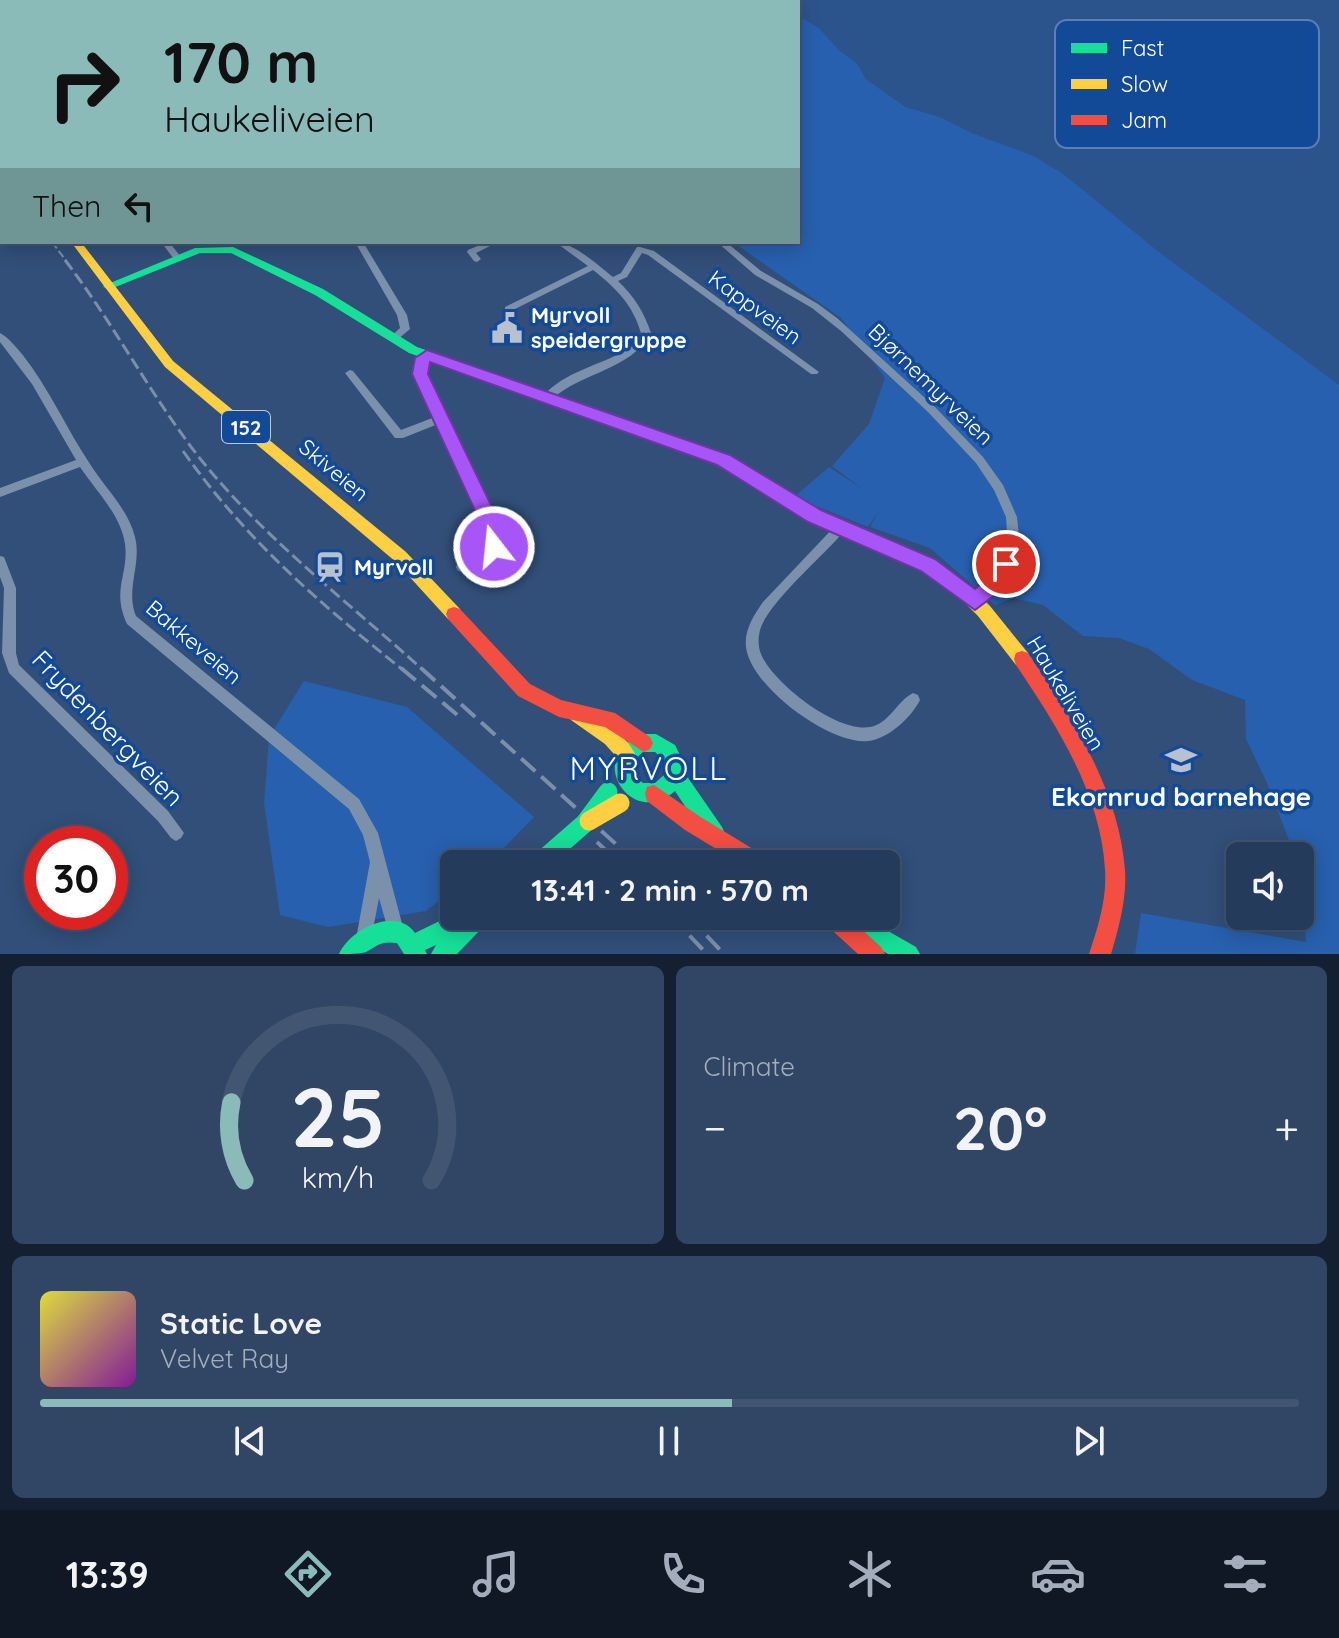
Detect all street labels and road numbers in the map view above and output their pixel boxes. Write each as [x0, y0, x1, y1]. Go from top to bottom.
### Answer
street label: Kappveien [703, 264, 807, 350]
street label: Bjørnemyrveien [863, 317, 999, 451]
road number: 152 [222, 411, 270, 443]
street label: Skiveien [293, 433, 375, 507]
street label: Bakkeveien [140, 594, 248, 690]
street label: Haukeliveien [1021, 631, 1111, 755]
street label: Frydenbergveien [25, 643, 191, 813]

